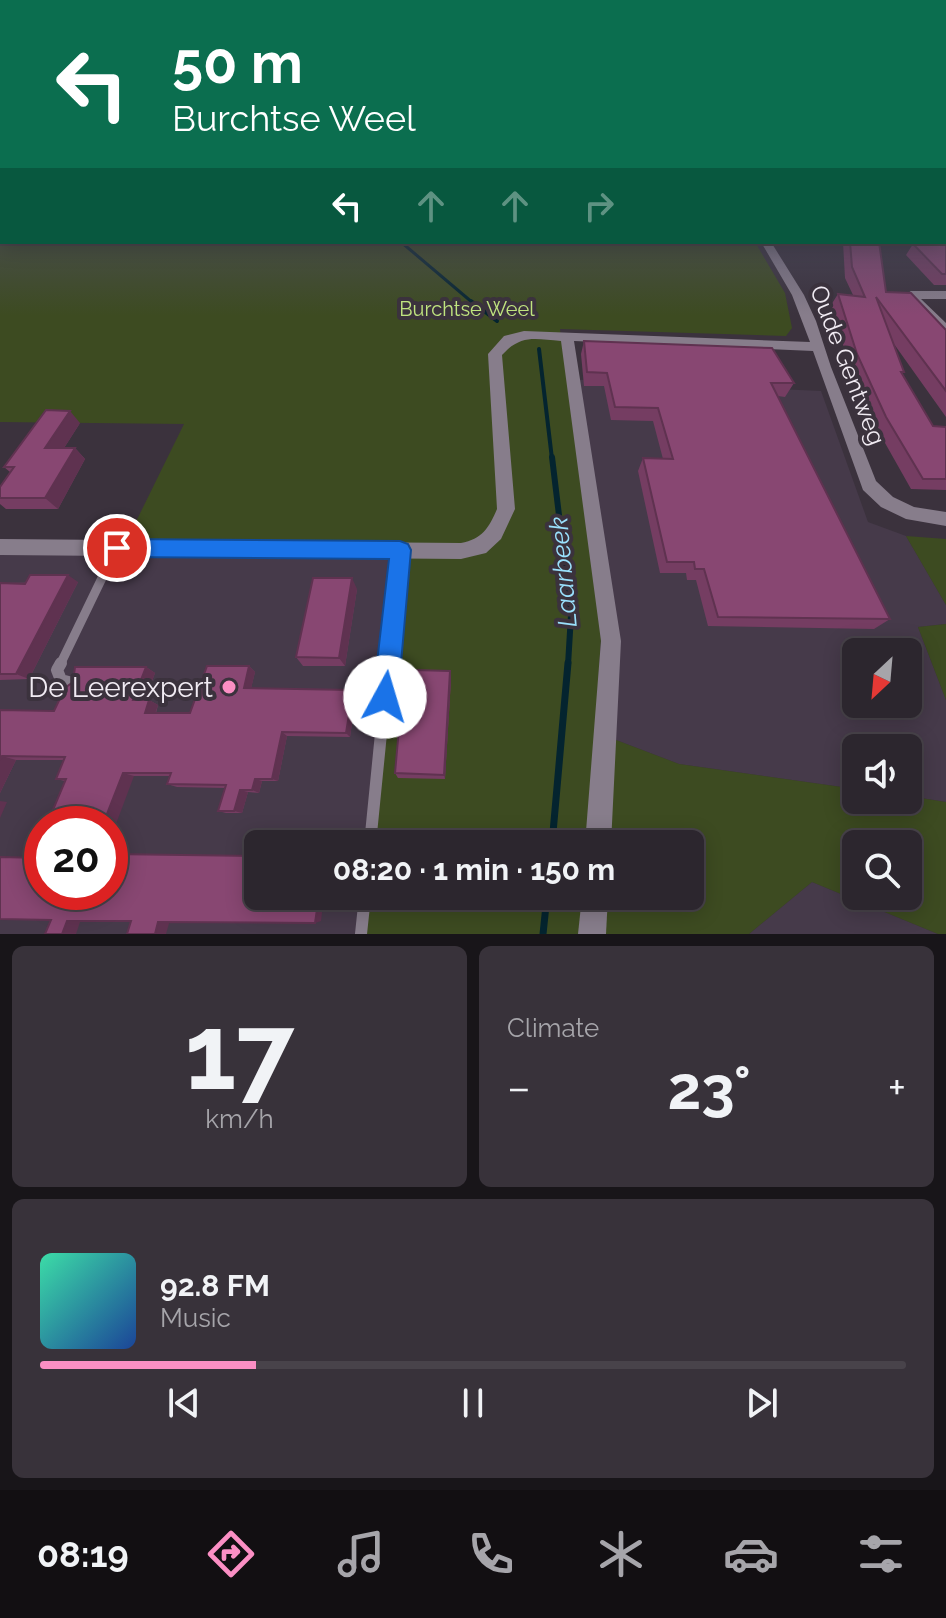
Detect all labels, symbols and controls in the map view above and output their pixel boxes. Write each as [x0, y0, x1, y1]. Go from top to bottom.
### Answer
text: 50 m [172, 30, 303, 96]
icon: left [40, 32, 144, 136]
text: Burchtse Weel [172, 97, 416, 139]
icon: left [325, 184, 369, 228]
icon: ahead [409, 184, 453, 228]
icon: ahead [493, 184, 537, 228]
icon: right [577, 184, 621, 228]
street label: Oude Gentweg [804, 281, 892, 449]
park label: Burchtse Weel [399, 297, 535, 321]
pin [83, 514, 151, 582]
water label: Laarbeek [543, 515, 583, 629]
icon: arrive [95, 526, 139, 570]
north arrow [842, 638, 922, 718]
map controls [842, 638, 922, 910]
position arrow [343, 655, 427, 739]
place label: De Leerexpert [28, 671, 214, 704]
marker: De Leerexpert [220, 678, 238, 696]
button: sound [842, 734, 922, 814]
speed limit sign: 20 [24, 806, 128, 910]
button: search [842, 830, 922, 910]
text: 08:20 · 1 min · 150 m [333, 852, 615, 887]
text: 17 [185, 991, 294, 1113]
text: Climate [507, 1013, 599, 1043]
text: 23° [667, 1053, 751, 1123]
text: − [507, 1062, 531, 1113]
text: + [888, 1062, 906, 1113]
text: km/h [205, 1104, 274, 1134]
text: 92.8 FM [160, 1268, 270, 1303]
text: Music [160, 1303, 231, 1333]
icon: previous [162, 1381, 206, 1425]
icon: pause [451, 1381, 495, 1425]
icon: next [740, 1381, 784, 1425]
icon: directions [203, 1526, 259, 1582]
icon: music [333, 1526, 389, 1582]
icon: phone [463, 1526, 519, 1582]
icon: climate [593, 1526, 649, 1582]
icon: car [723, 1526, 779, 1582]
icon: filters [853, 1526, 909, 1582]
text: 08:19 [37, 1533, 129, 1575]

